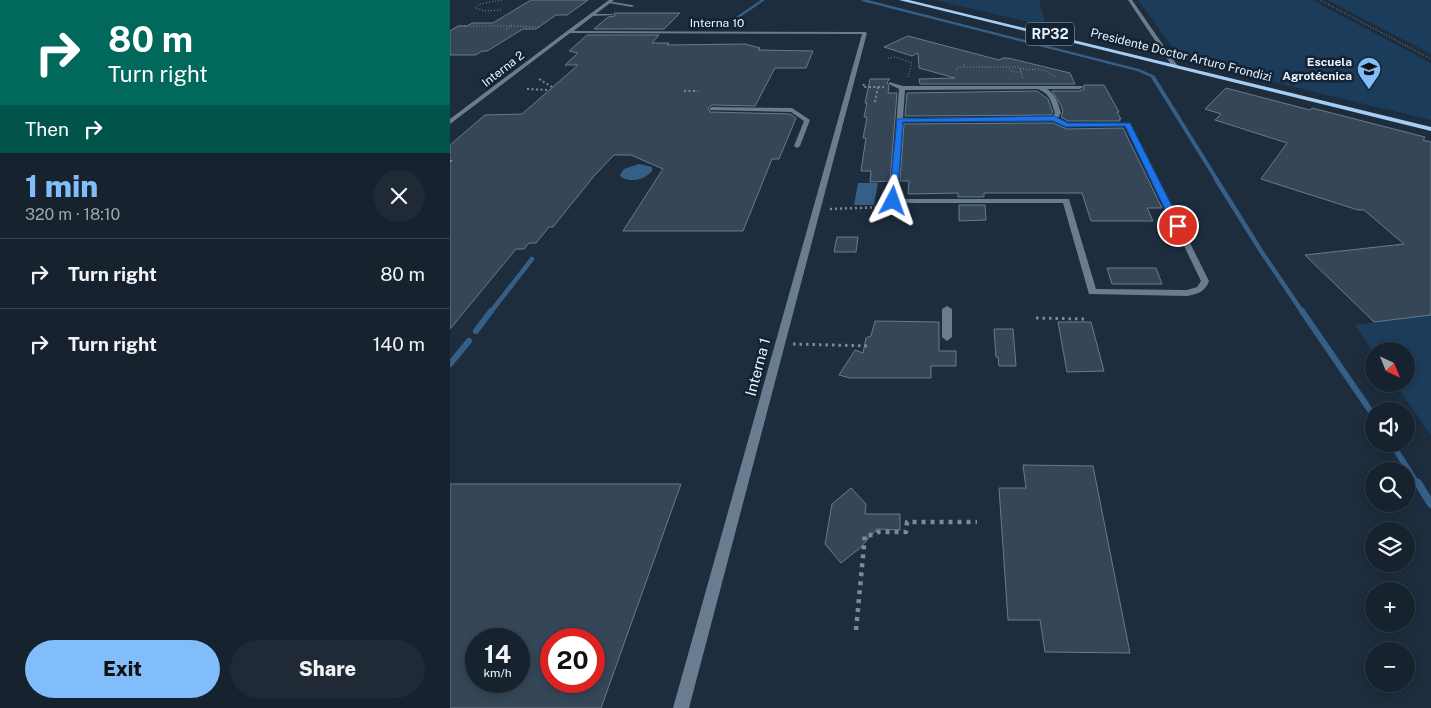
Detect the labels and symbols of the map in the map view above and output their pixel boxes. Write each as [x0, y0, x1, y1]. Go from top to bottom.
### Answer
street label: Interna 10 [690, 16, 744, 30]
road number: RP32 [1026, 22, 1074, 46]
street label: Presidente Doctor Arturo Frondizi [1089, 26, 1273, 84]
street label: Interna 2 [479, 48, 527, 90]
place label: Escuela Agrotécnica [1282, 55, 1352, 83]
school or university icon: Escuela Agrotécnica [1356, 56, 1382, 90]
position arrow [866, 174, 918, 226]
pin [1157, 205, 1199, 247]
street label: Interna 1 [742, 336, 773, 398]
north arrow [1365, 342, 1415, 392]
speed limit sign: 20 [540, 628, 605, 693]

